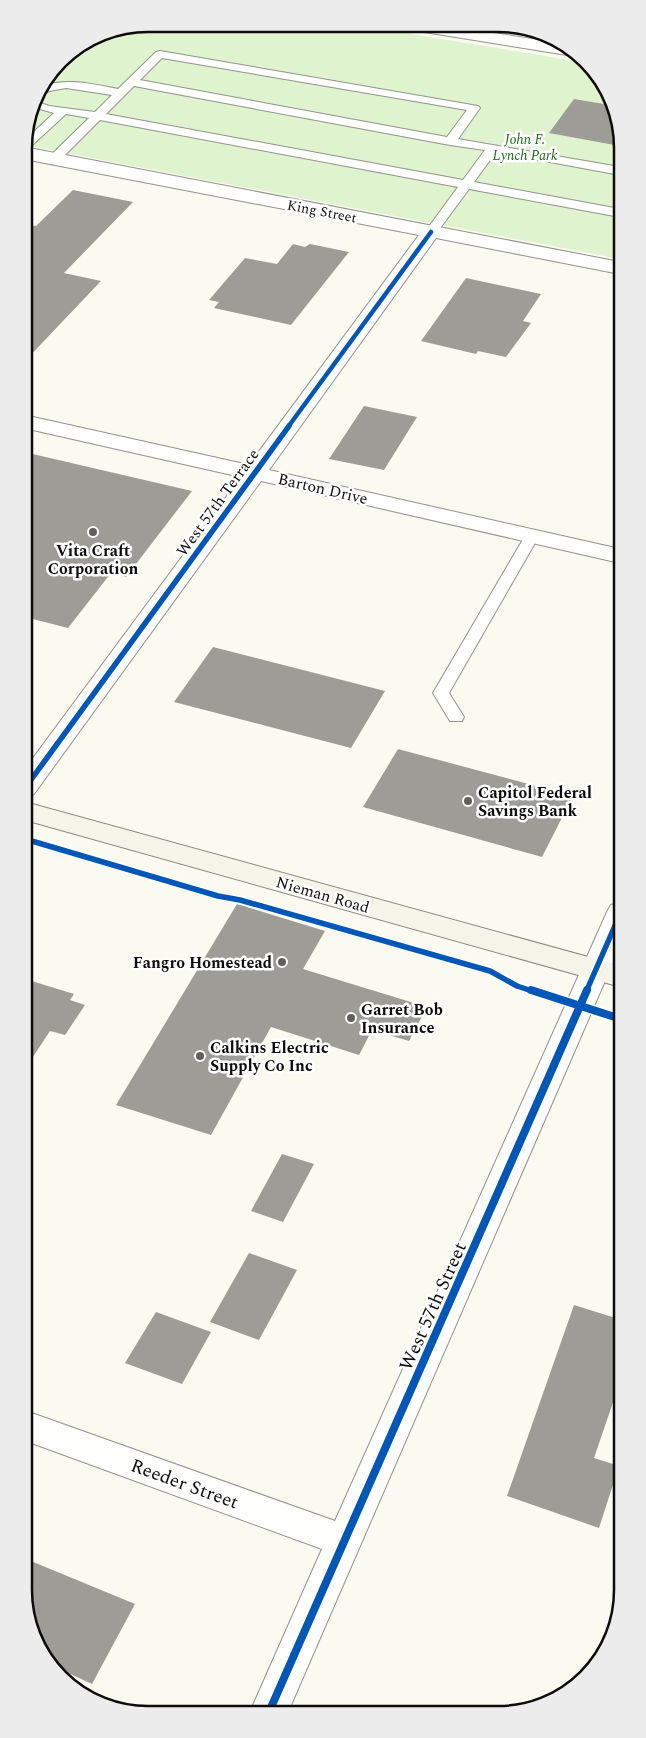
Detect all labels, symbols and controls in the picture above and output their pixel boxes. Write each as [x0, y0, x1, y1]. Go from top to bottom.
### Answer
park label: John F. Lynch Park [493, 129, 558, 166]
street label: King Street [285, 194, 358, 229]
street label: West 57th Terrace [170, 444, 265, 562]
street label: Barton Drive [275, 467, 370, 511]
marker: Vita Craft Corporation [87, 526, 99, 538]
place label: Vita Craft Corporation [48, 539, 138, 581]
place label: Capitol Federal Savings Bank [478, 781, 592, 823]
marker: Capitol Federal Savings Bank [462, 795, 474, 807]
street label: Nieman Road [273, 870, 372, 920]
place label: Fangro Homestead [133, 951, 272, 975]
marker: Fangro Homestead [276, 956, 288, 968]
place label: Garret Bob Insurance [361, 998, 443, 1040]
marker: Garret Bob Insurance [345, 1012, 357, 1024]
place label: Calkins Electric Supply Co Inc [210, 1036, 329, 1078]
marker: Calkins Electric Supply Co Inc [194, 1050, 206, 1062]
street label: West 57th Street [392, 1237, 475, 1376]
street label: Reeder Street [126, 1451, 243, 1517]

